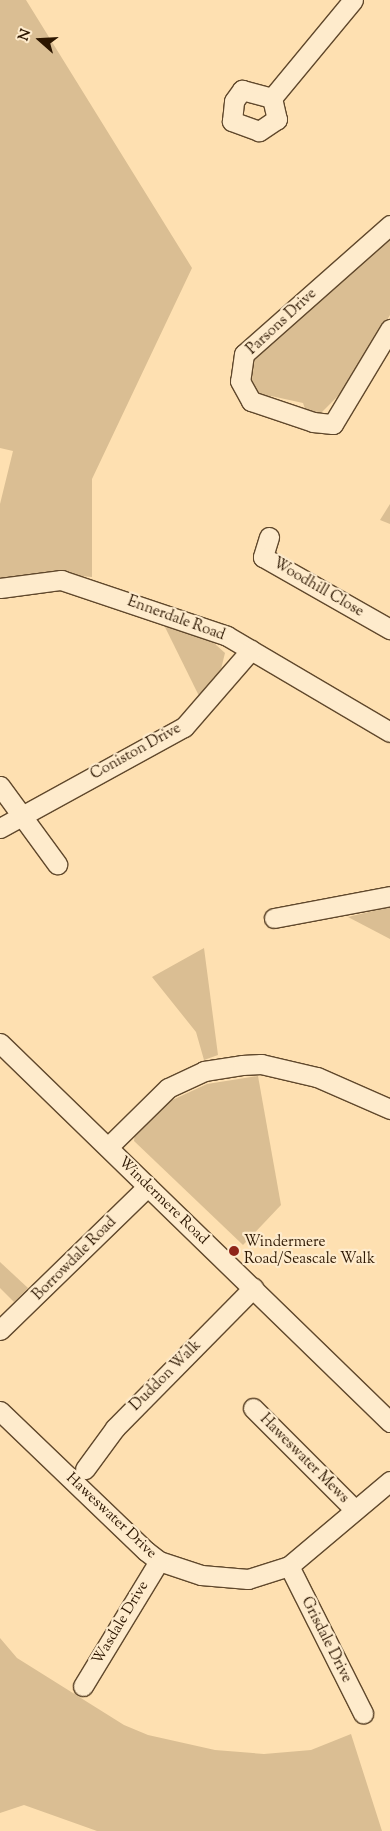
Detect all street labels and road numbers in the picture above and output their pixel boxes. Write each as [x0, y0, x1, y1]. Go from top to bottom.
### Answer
street label: Parsons Drive [243, 285, 321, 359]
street label: Woodhill Close [269, 555, 367, 621]
street label: Ennerdale Road [125, 593, 227, 645]
street label: Coniston Drive [88, 720, 184, 784]
street label: Windermere Road [114, 1153, 212, 1249]
street label: Borrowdale Road [29, 1213, 121, 1305]
street label: Duddon Walk [127, 1337, 205, 1415]
street label: Haweswater Mews [256, 1411, 352, 1507]
street label: Haweswater Drive [62, 1469, 160, 1563]
street label: Wasdale Drive [89, 1578, 153, 1668]
street label: Grisdale Drive [297, 1594, 355, 1686]

